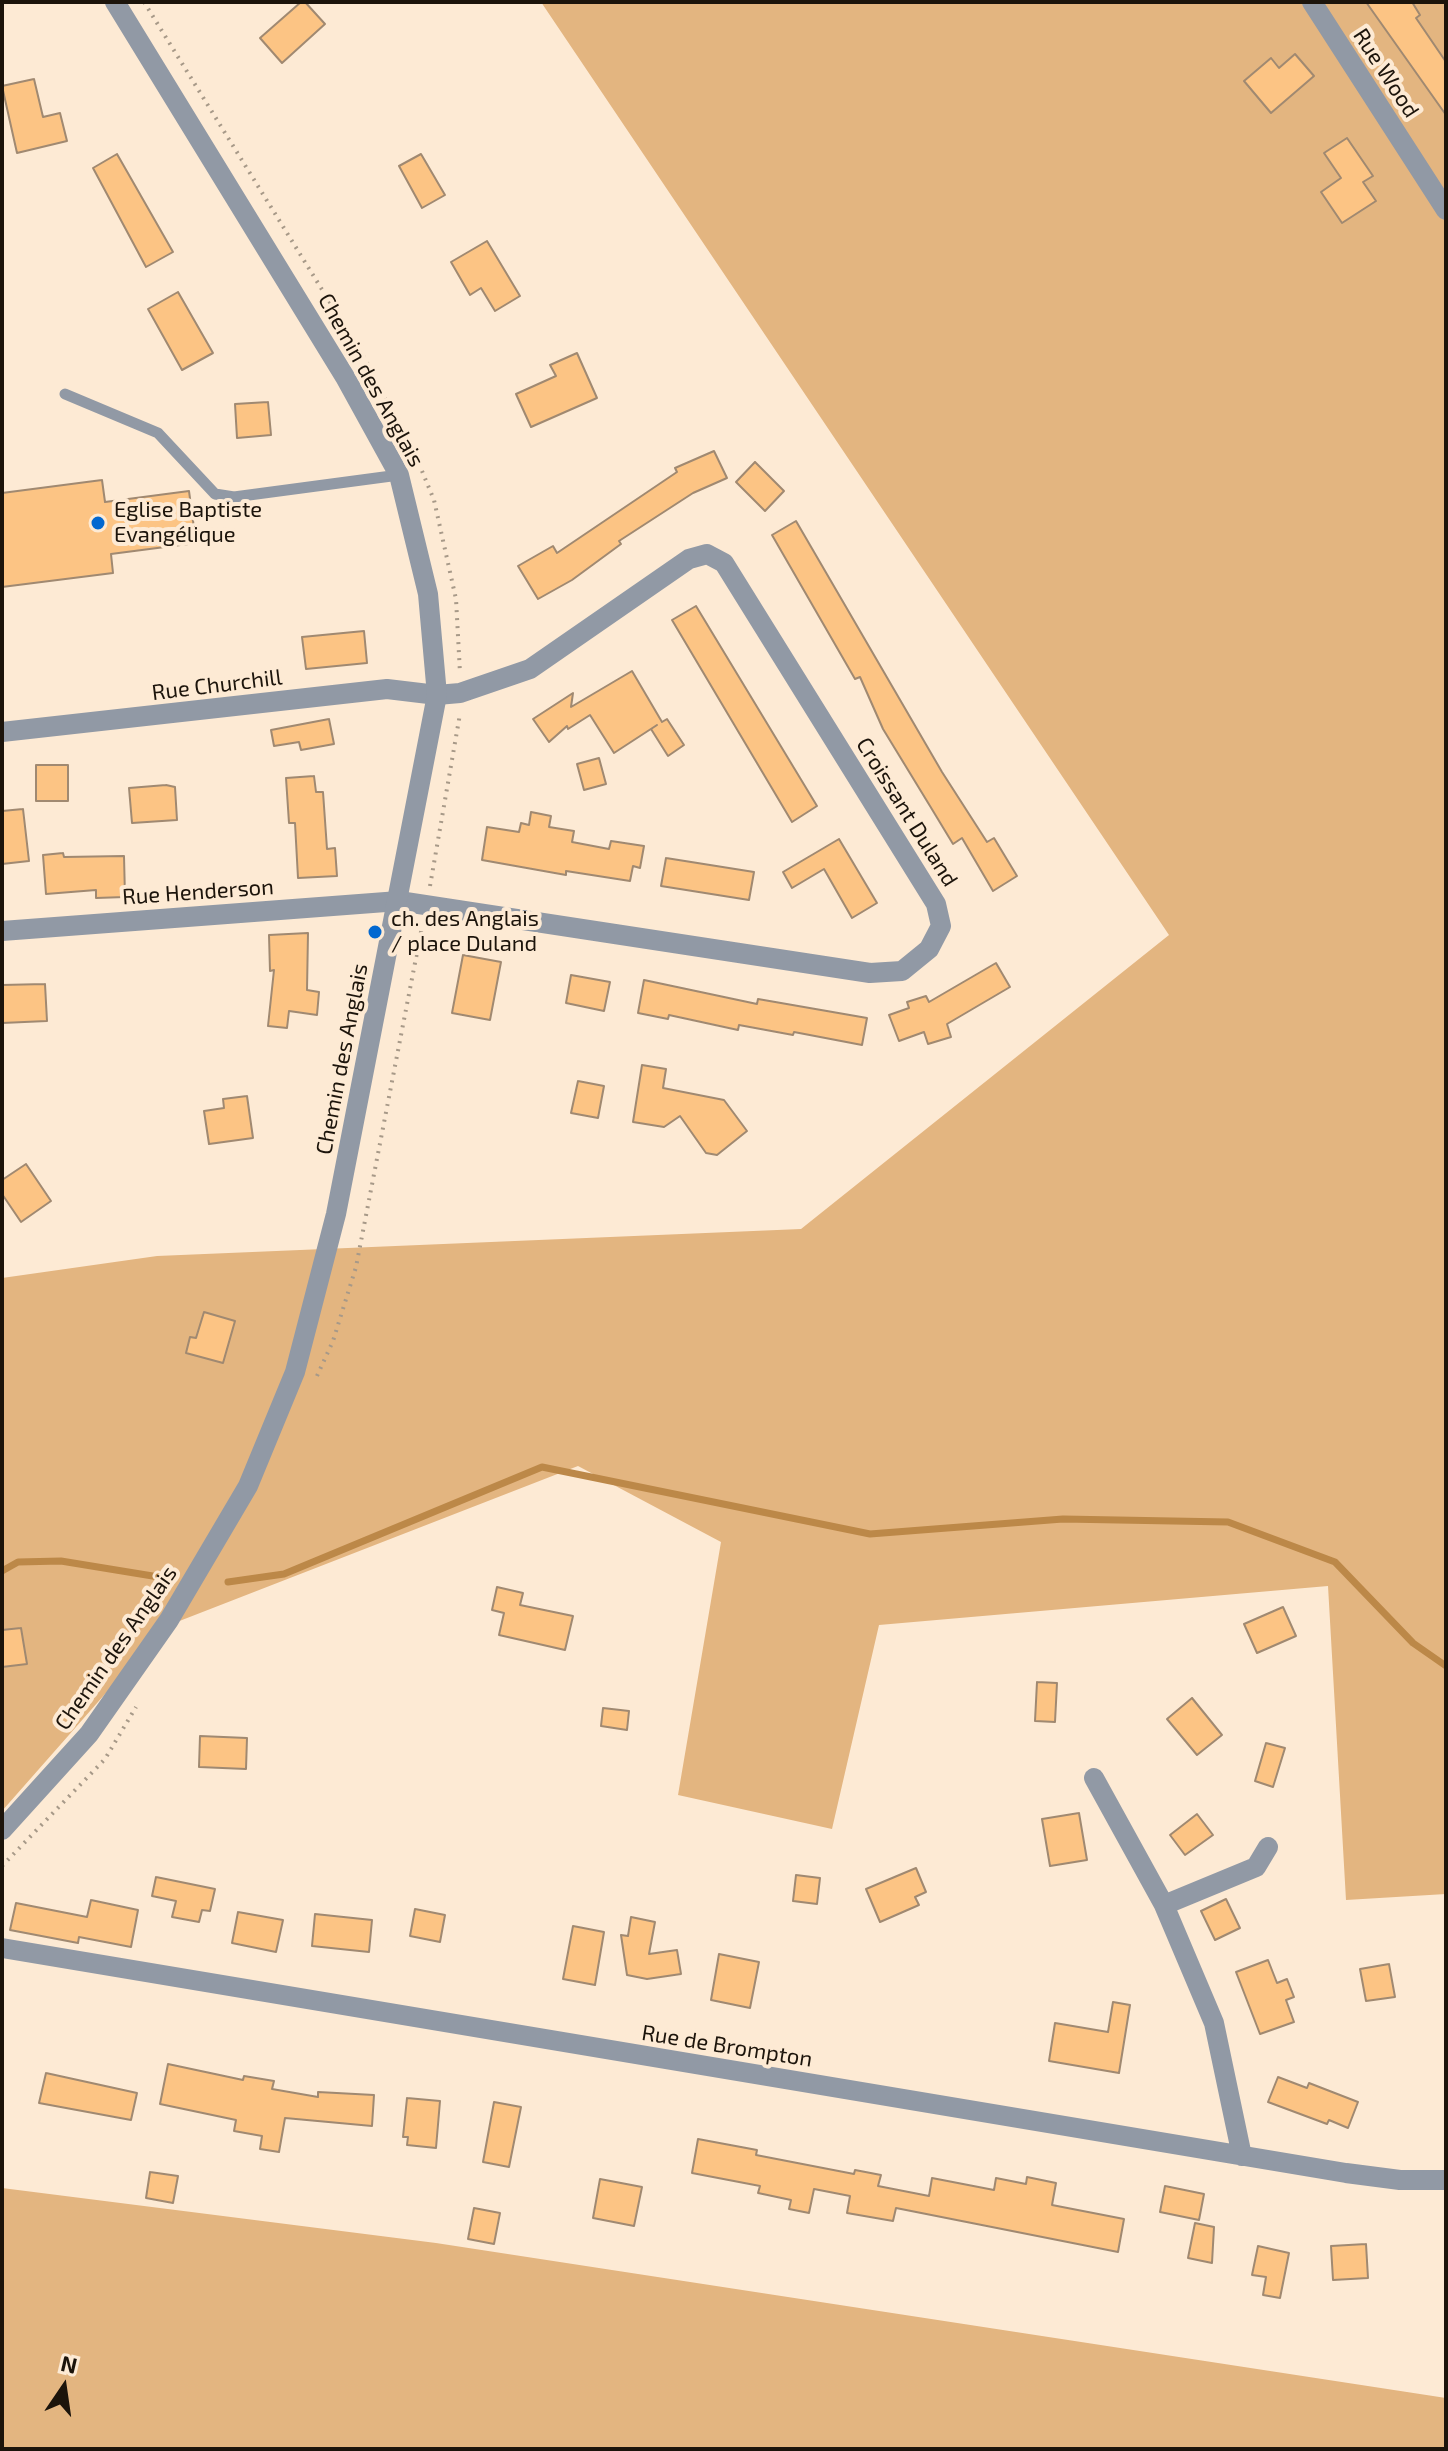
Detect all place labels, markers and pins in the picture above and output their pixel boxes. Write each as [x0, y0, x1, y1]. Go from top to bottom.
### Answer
place label: Eglise Baptiste Evangélique [114, 497, 262, 548]
marker: Eglise Baptiste Evangélique [89, 514, 107, 532]
place label: ch. des Anglais / place Duland [391, 906, 539, 958]
marker: ch. des Anglais / place Duland [366, 923, 384, 941]

